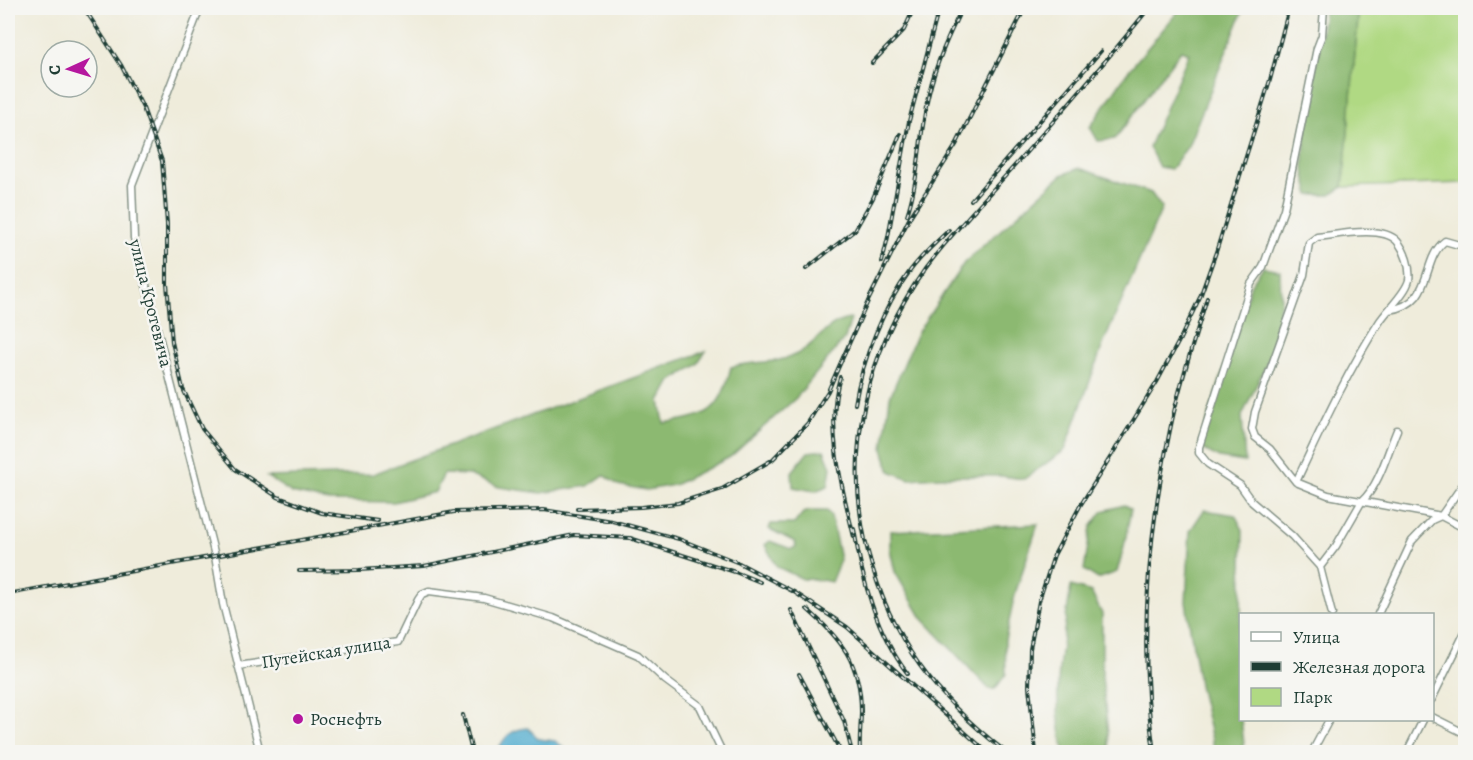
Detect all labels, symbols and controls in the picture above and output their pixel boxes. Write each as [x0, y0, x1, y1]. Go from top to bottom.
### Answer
north arrow [39, 39, 99, 99]
text: С [44, 64, 66, 76]
street label: улица Кротевича [123, 235, 179, 370]
legend [1239, 613, 1434, 721]
text: Улица [1293, 625, 1341, 649]
street label: Путейская улица [260, 630, 393, 674]
text: Железная дорога [1293, 655, 1426, 679]
text: Парк [1293, 685, 1333, 709]
place label: Роснефть [310, 707, 382, 731]
marker: Роснефть [291, 712, 305, 726]

